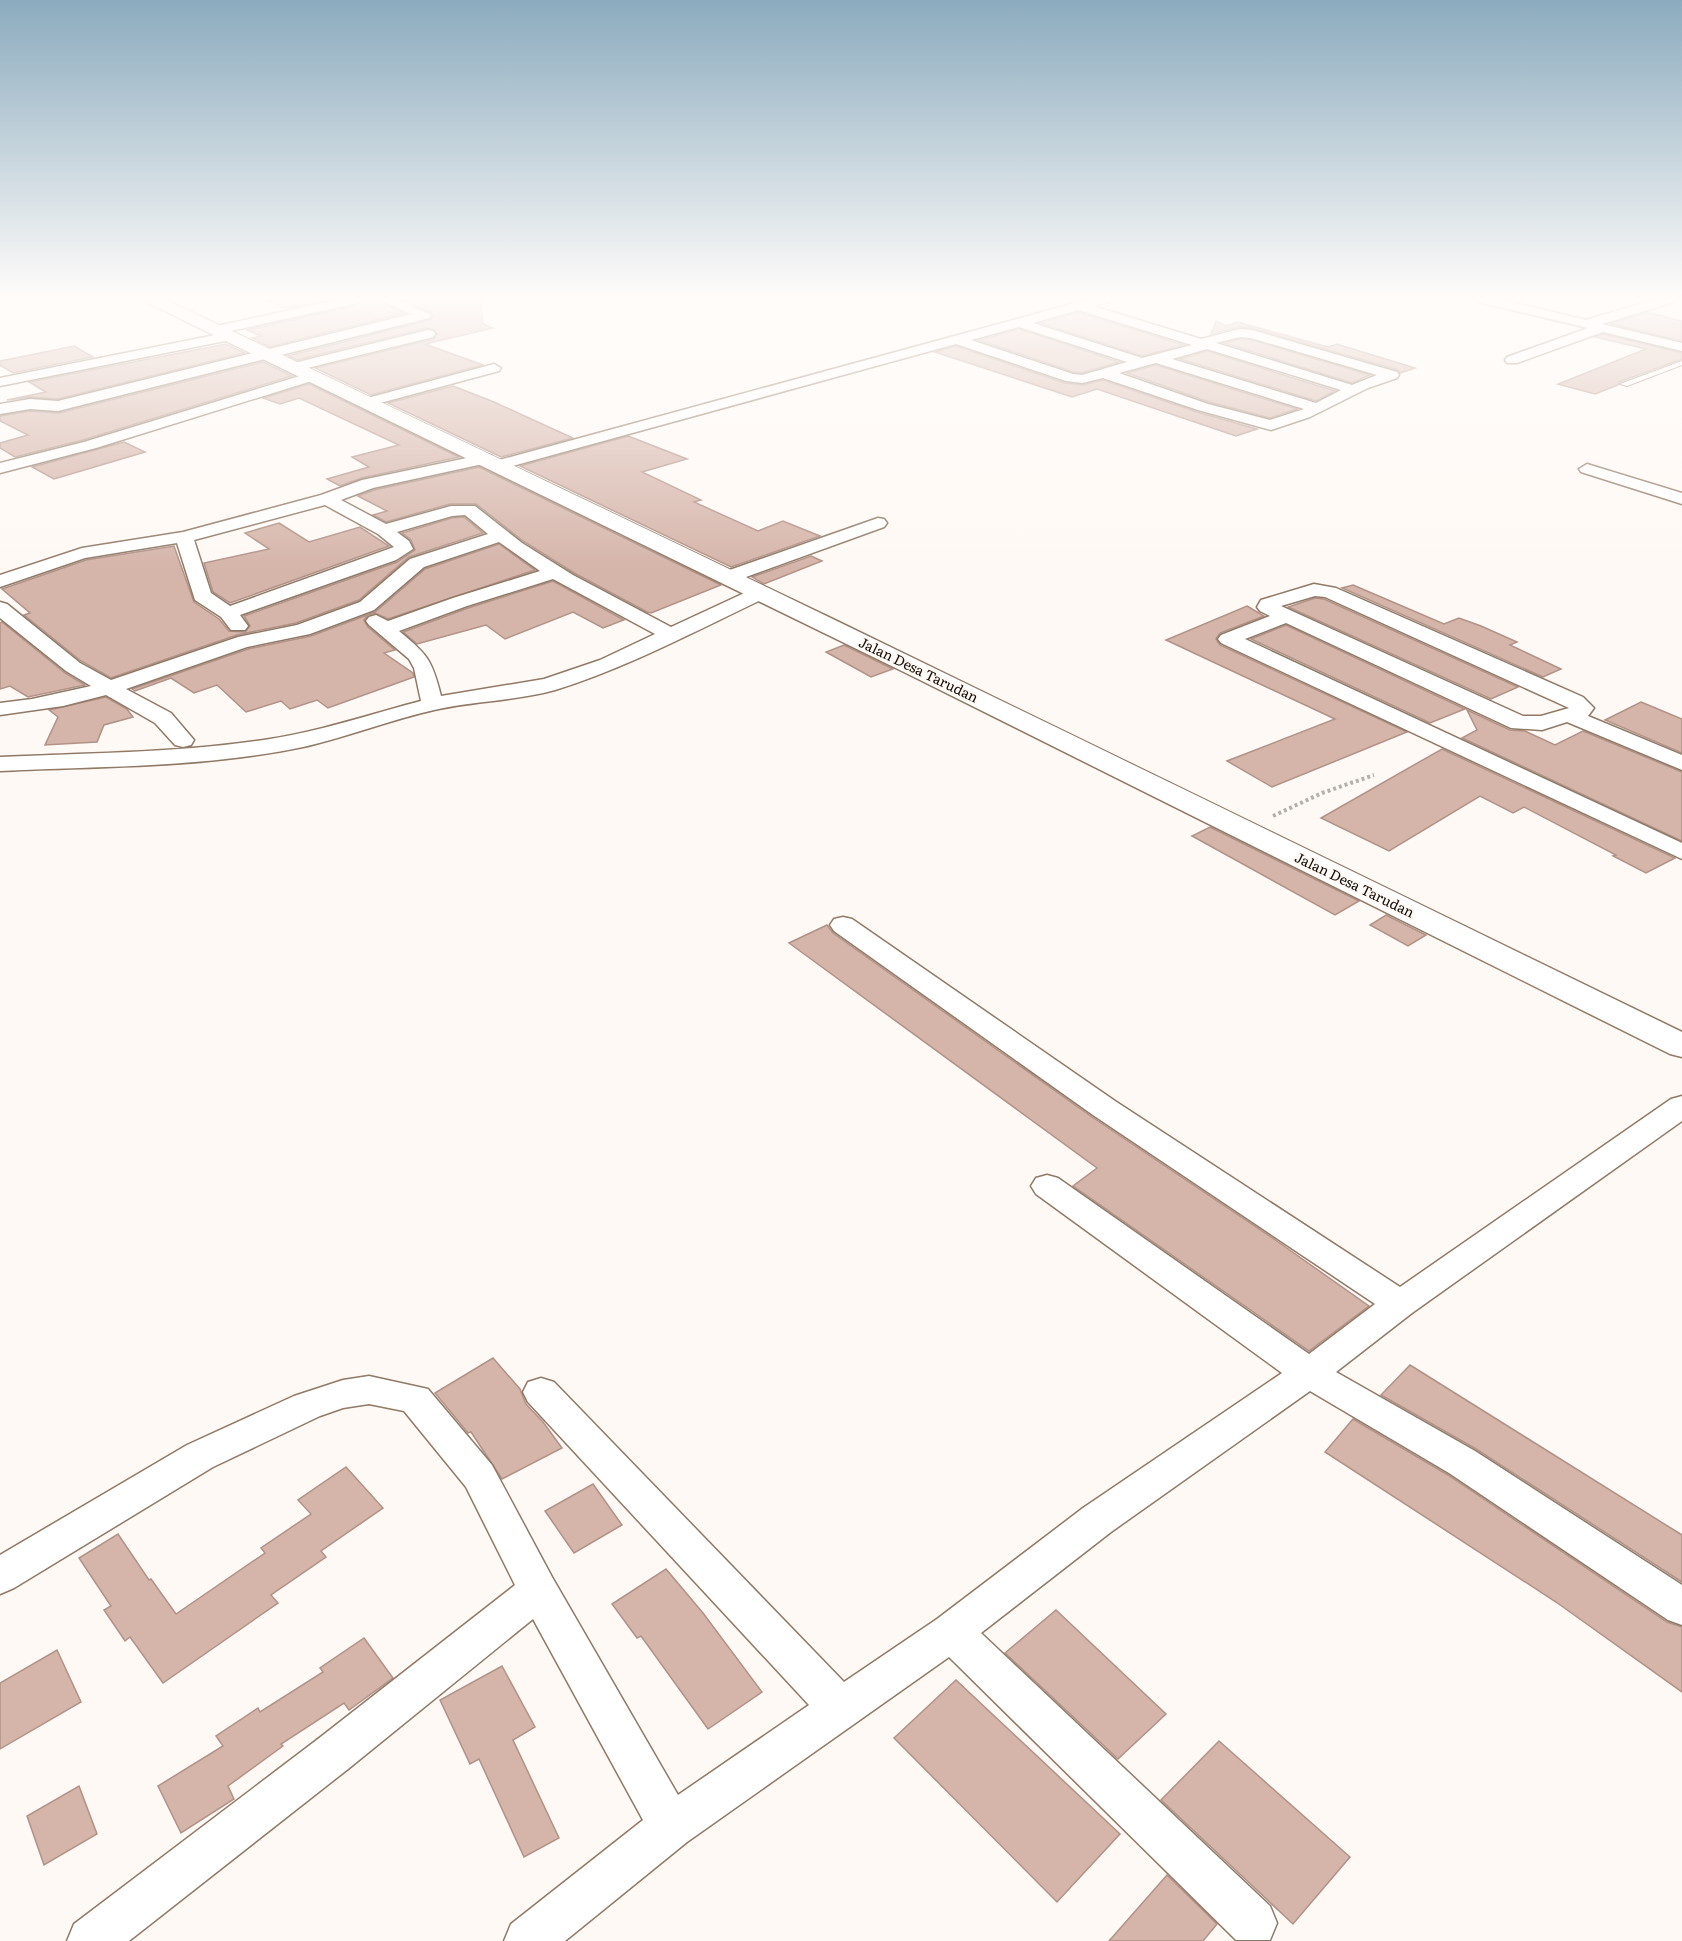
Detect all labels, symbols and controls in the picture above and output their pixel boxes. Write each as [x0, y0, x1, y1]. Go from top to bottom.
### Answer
street label: Jalan Desa Tarudan [856, 631, 982, 707]
street label: Jalan Desa Tarudan [1292, 846, 1418, 922]

